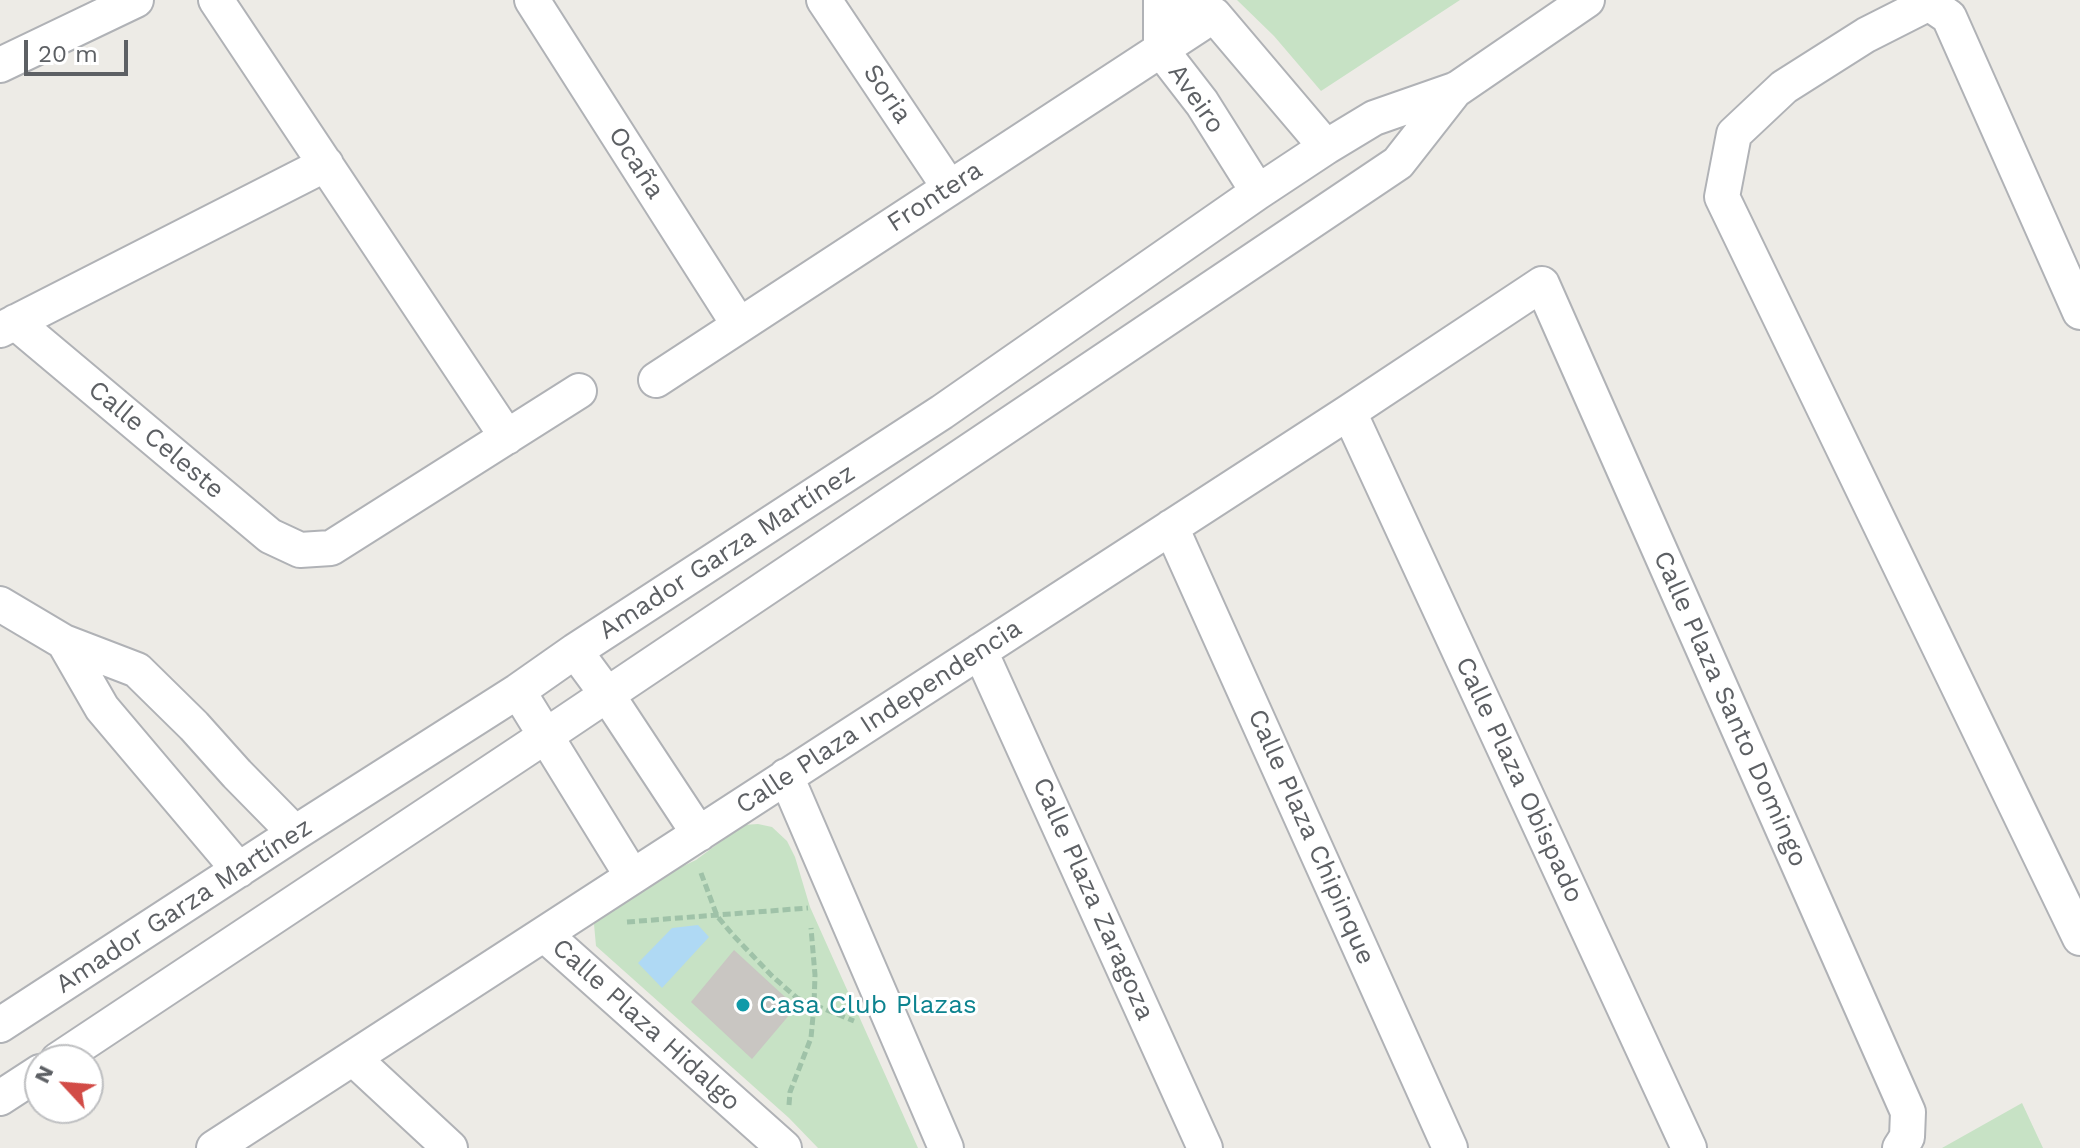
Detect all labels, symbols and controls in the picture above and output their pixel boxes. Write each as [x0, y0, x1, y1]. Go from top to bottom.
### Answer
scale bar [28, 24, 132, 74]
text: 20 m [38, 40, 98, 68]
street label: Aveiro [1161, 58, 1231, 140]
street label: Soria [856, 59, 918, 129]
street label: Ocaña [601, 121, 671, 205]
street label: Frontera [881, 155, 989, 239]
street label: Calle Celeste [82, 374, 230, 506]
street label: Amador Garza Martínez [593, 457, 861, 647]
street label: Calle Plaza Santo Domingo [1646, 546, 1814, 872]
street label: Calle Plaza Independencia [730, 613, 1028, 821]
street label: Calle Plaza Obispado [1448, 652, 1590, 908]
street label: Calle Plaza Chipinque [1241, 705, 1381, 969]
street label: Calle Plaza Zaragoza [1025, 773, 1161, 1025]
street label: Amador Garza Martínez [50, 811, 318, 1001]
street label: Calle Plaza Hidalgo [545, 932, 747, 1118]
place label: Casa Club Plazas [759, 989, 977, 1021]
marker: Casa Club Plazas [734, 996, 752, 1014]
north arrow [24, 1044, 104, 1124]
text: N [29, 1061, 59, 1087]

